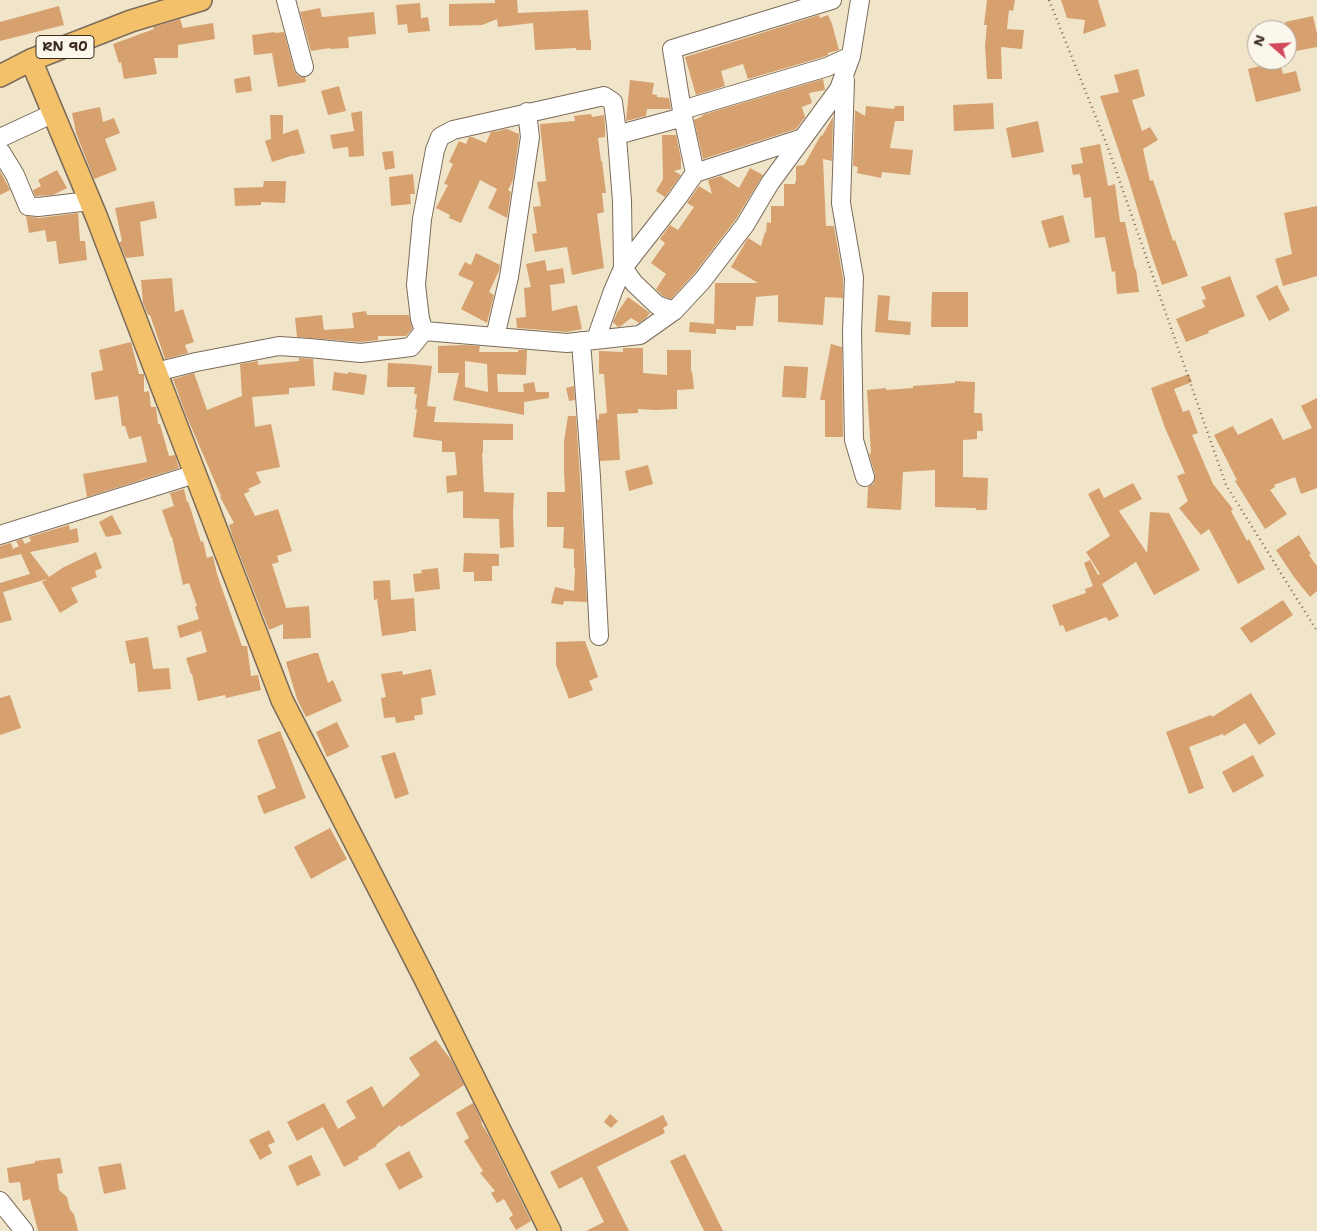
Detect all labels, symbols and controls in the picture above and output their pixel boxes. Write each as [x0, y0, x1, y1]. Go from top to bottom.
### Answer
north arrow [1247, 20, 1297, 70]
text: N [1248, 32, 1269, 49]
road number: RN 90 [36, 36, 94, 58]

